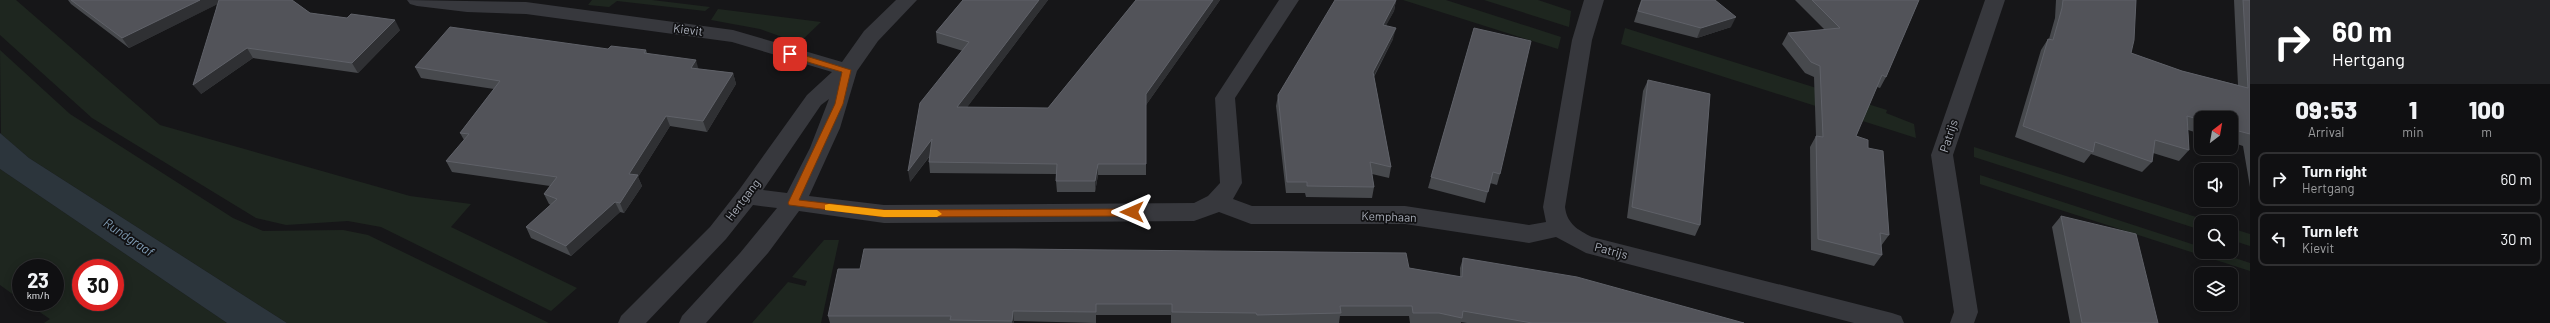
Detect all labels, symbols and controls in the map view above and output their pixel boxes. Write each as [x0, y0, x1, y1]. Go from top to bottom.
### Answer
text: 60 m [2332, 14, 2392, 48]
icon: right [2266, 16, 2318, 68]
street label: Kievit [672, 20, 704, 38]
pin [773, 37, 807, 71]
icon: arrive [779, 43, 801, 65]
text: Hertgang [2332, 48, 2405, 70]
text: 09:53 [2295, 95, 2357, 124]
text: 1 [2409, 95, 2417, 124]
text: 100 [2469, 95, 2505, 124]
north arrow [2194, 111, 2238, 155]
map controls [2194, 111, 2238, 311]
street label: Patrijs [1936, 117, 1960, 154]
text: Arrival [2308, 124, 2344, 140]
text: min [2402, 124, 2423, 140]
text: m [2481, 124, 2492, 140]
text: Turn right [2302, 162, 2367, 180]
button: sound [2194, 163, 2238, 207]
icon: right [2268, 168, 2290, 190]
text: 60 m [2500, 170, 2532, 188]
street label: Hertgang [722, 176, 762, 223]
text: Hertgang [2302, 180, 2355, 196]
position arrow [1111, 191, 1153, 233]
street label: Kemphaan [1361, 208, 1417, 224]
water label: Rundgraaf [101, 214, 158, 260]
button: search [2194, 215, 2238, 259]
text: Turn left [2302, 222, 2358, 240]
icon: left [2268, 228, 2290, 250]
text: 30 m [2500, 230, 2532, 248]
street label: Patrijs [1593, 239, 1630, 261]
text: Kievit [2302, 240, 2334, 256]
speed limit sign: 30 [72, 259, 124, 311]
button: layers [2194, 267, 2238, 311]
text: 23 [27, 268, 49, 292]
text: km/h [27, 289, 49, 301]

